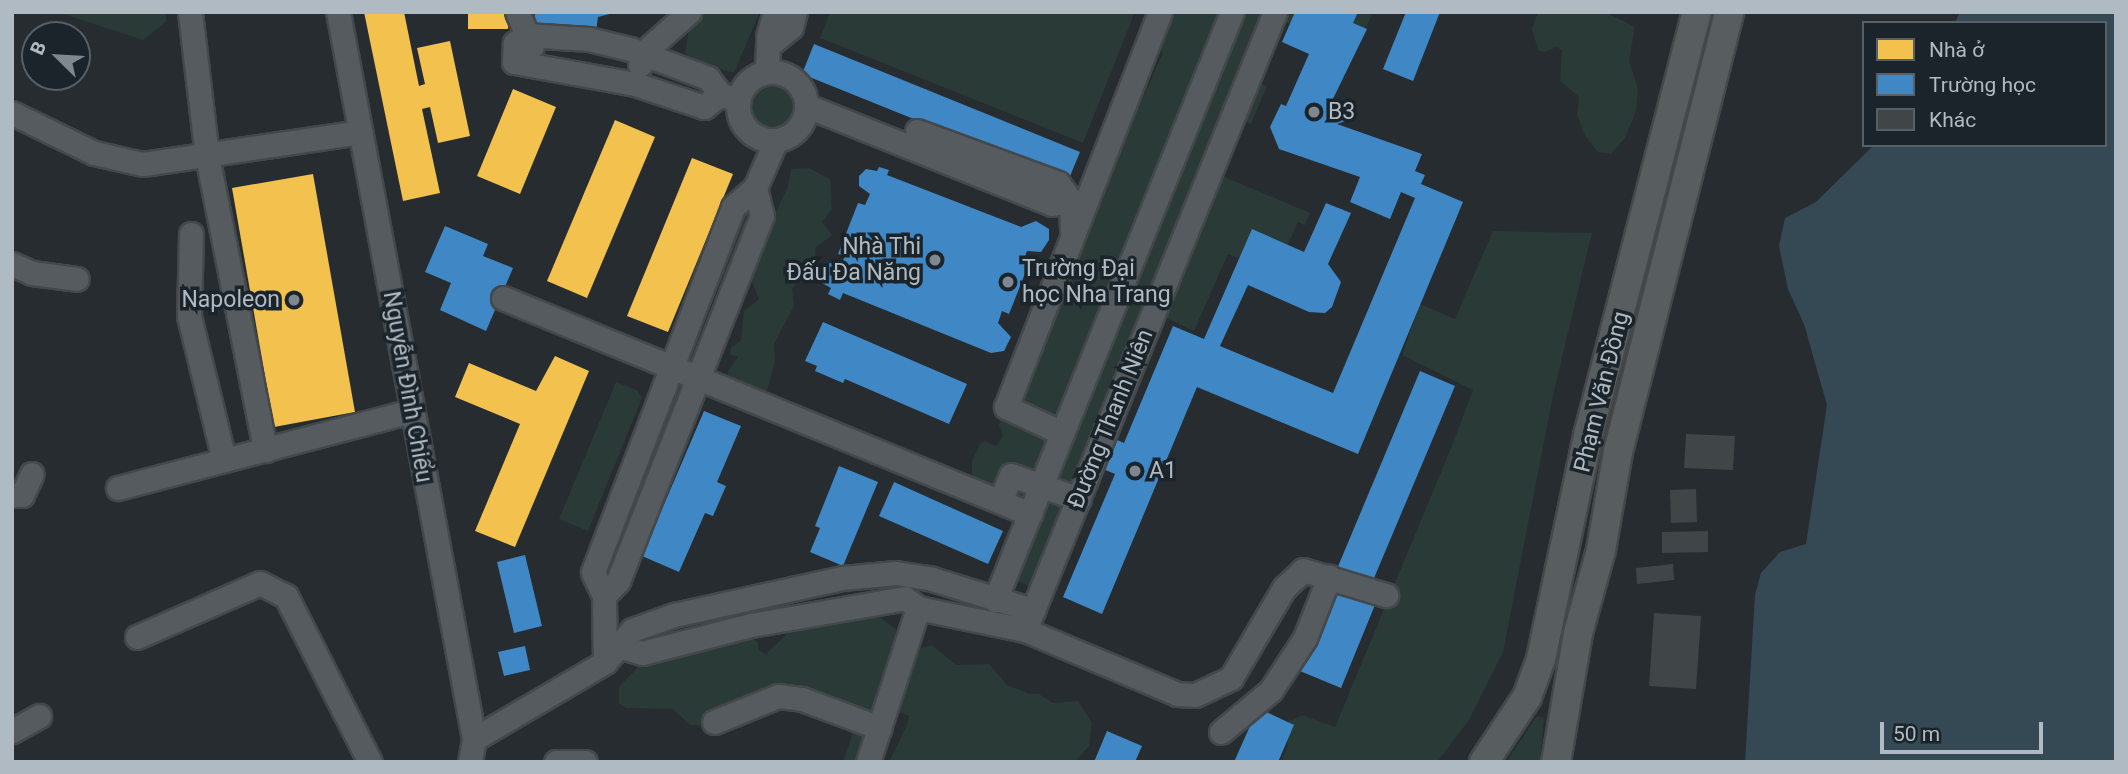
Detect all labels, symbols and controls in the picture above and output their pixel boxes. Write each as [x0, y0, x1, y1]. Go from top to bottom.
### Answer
north arrow [21, 21, 91, 91]
legend [1862, 21, 2107, 147]
text: B [25, 38, 51, 58]
text: Nhà ở [1929, 38, 1984, 62]
text: Trường học [1929, 73, 2036, 97]
place label: B3 [1328, 98, 1355, 126]
marker: B3 [1306, 104, 1322, 120]
text: Khác [1929, 108, 1976, 132]
place label: Nhà Thi Đấu Đa Năng [786, 233, 921, 287]
marker: Nhà Thi Đấu Đa Năng [927, 252, 943, 268]
place label: Trường Đại học Nha Trang [1022, 255, 1171, 309]
marker: Trường Đại học Nha Trang [1000, 274, 1016, 290]
place label: Napoleon [181, 286, 280, 314]
street label: Nguyễn Đình Chiểu [377, 289, 437, 485]
marker: Napoleon [286, 292, 302, 308]
street label: Phạm Văn Đồng [1569, 309, 1635, 475]
street label: Đường Thanh Niên [1062, 325, 1160, 513]
place label: A1 [1149, 457, 1177, 485]
marker: A1 [1127, 463, 1143, 479]
scale bar [1883, 708, 2046, 752]
text: 50 m [1893, 722, 1940, 746]

